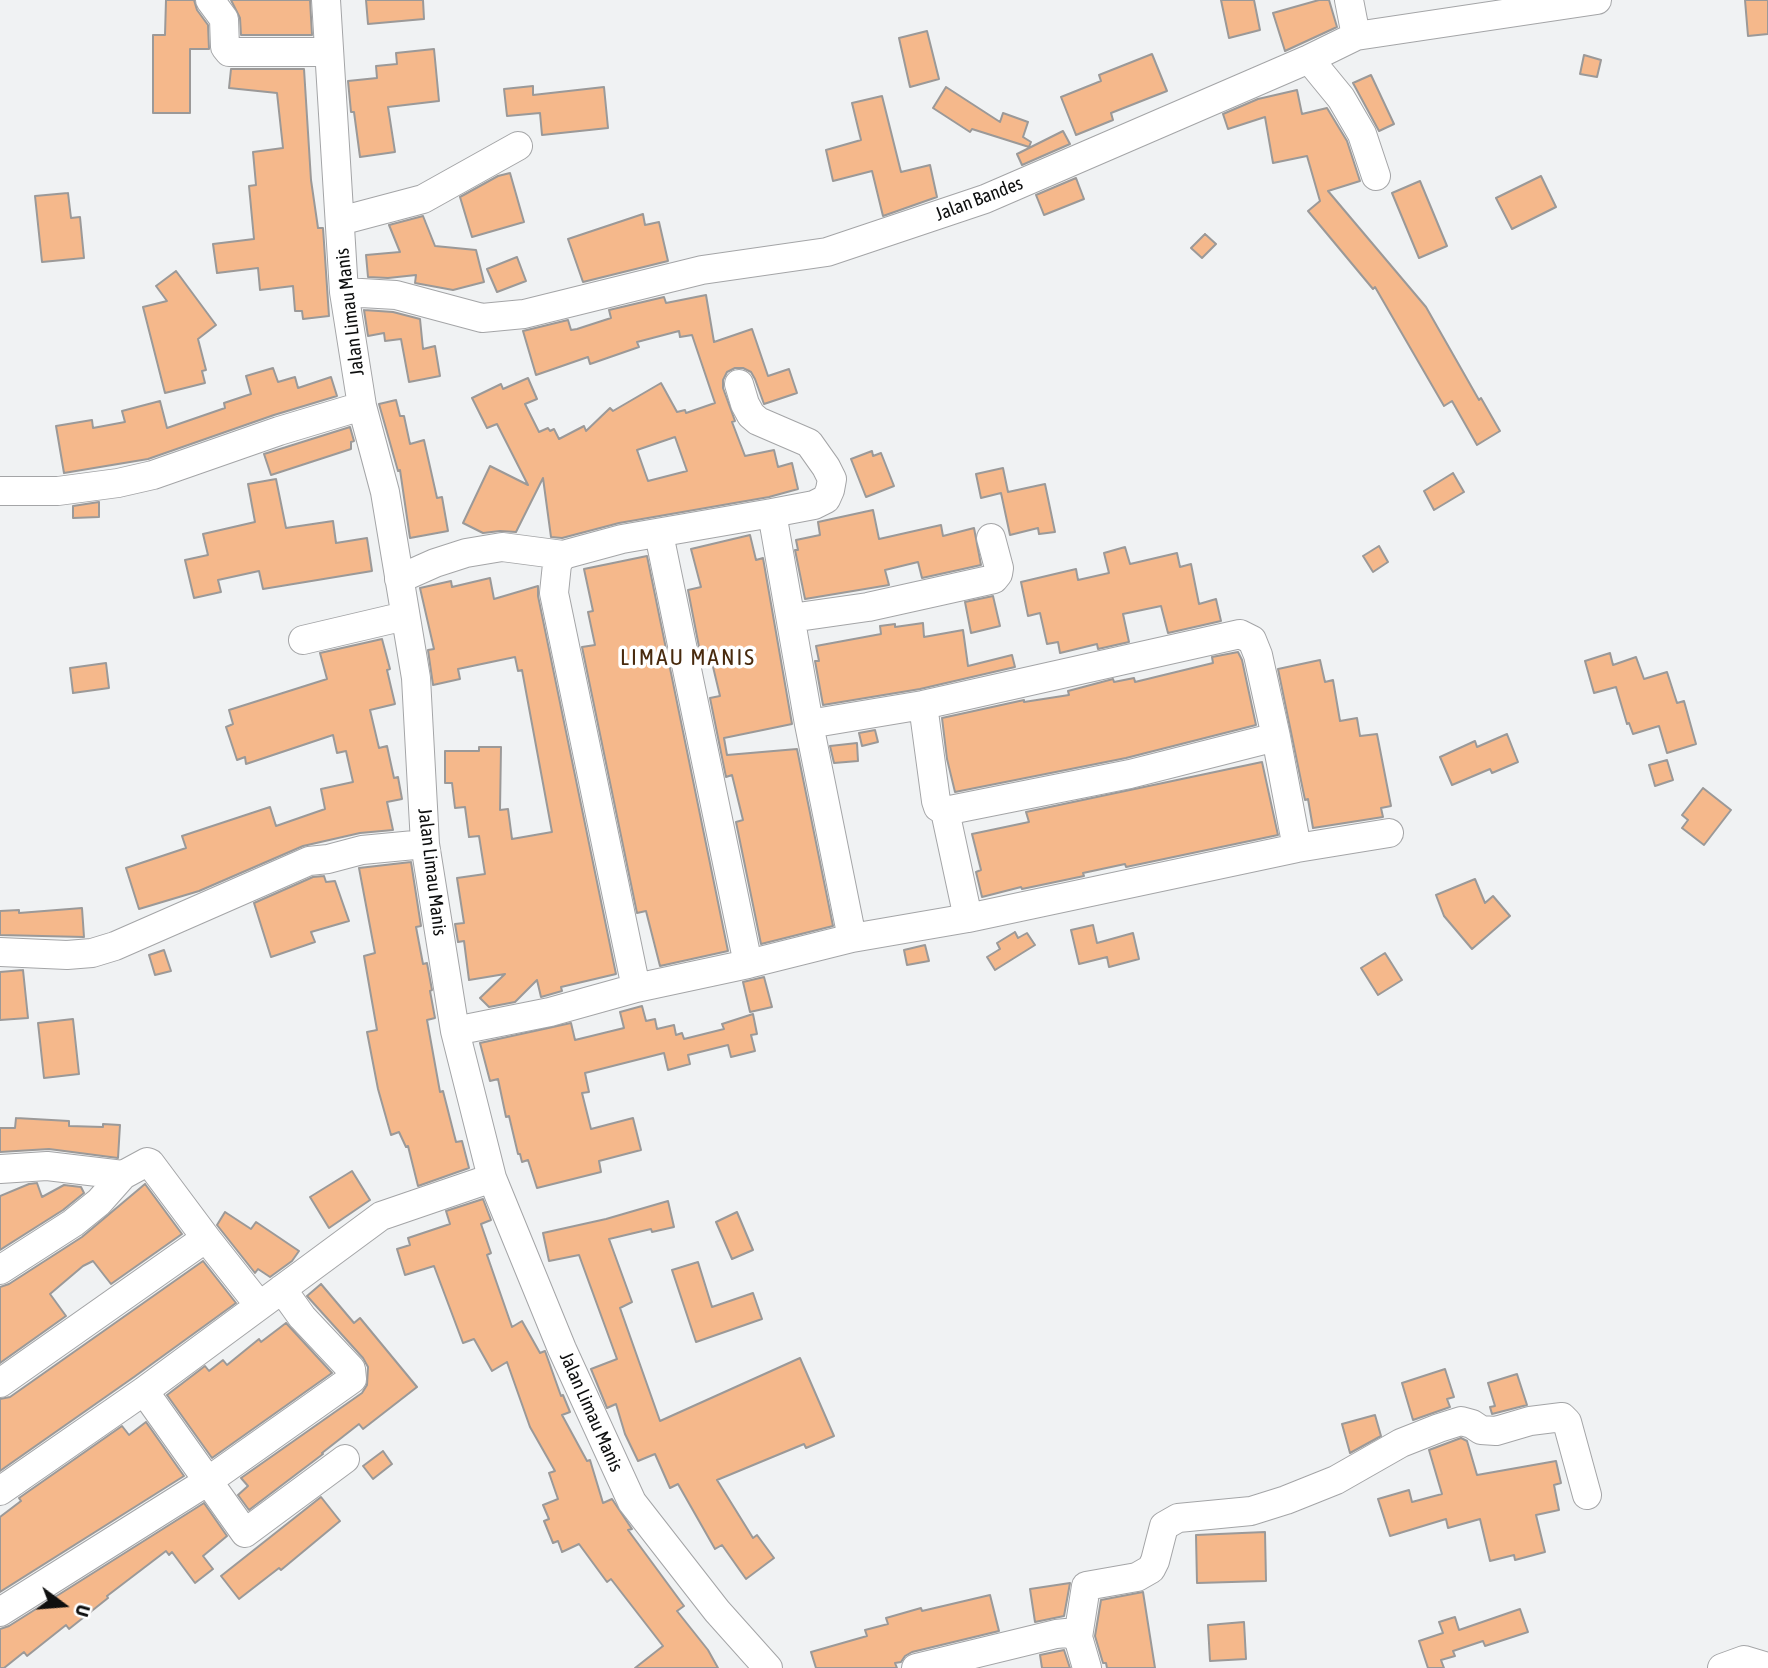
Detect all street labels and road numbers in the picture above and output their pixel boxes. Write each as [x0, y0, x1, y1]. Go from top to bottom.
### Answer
street label: Jalan Bandes [932, 172, 1026, 226]
street label: Jalan Limau Manis [331, 247, 369, 377]
street label: Jalan Limau Manis [413, 807, 451, 937]
street label: Jalan Limau Manis [554, 1349, 628, 1475]

